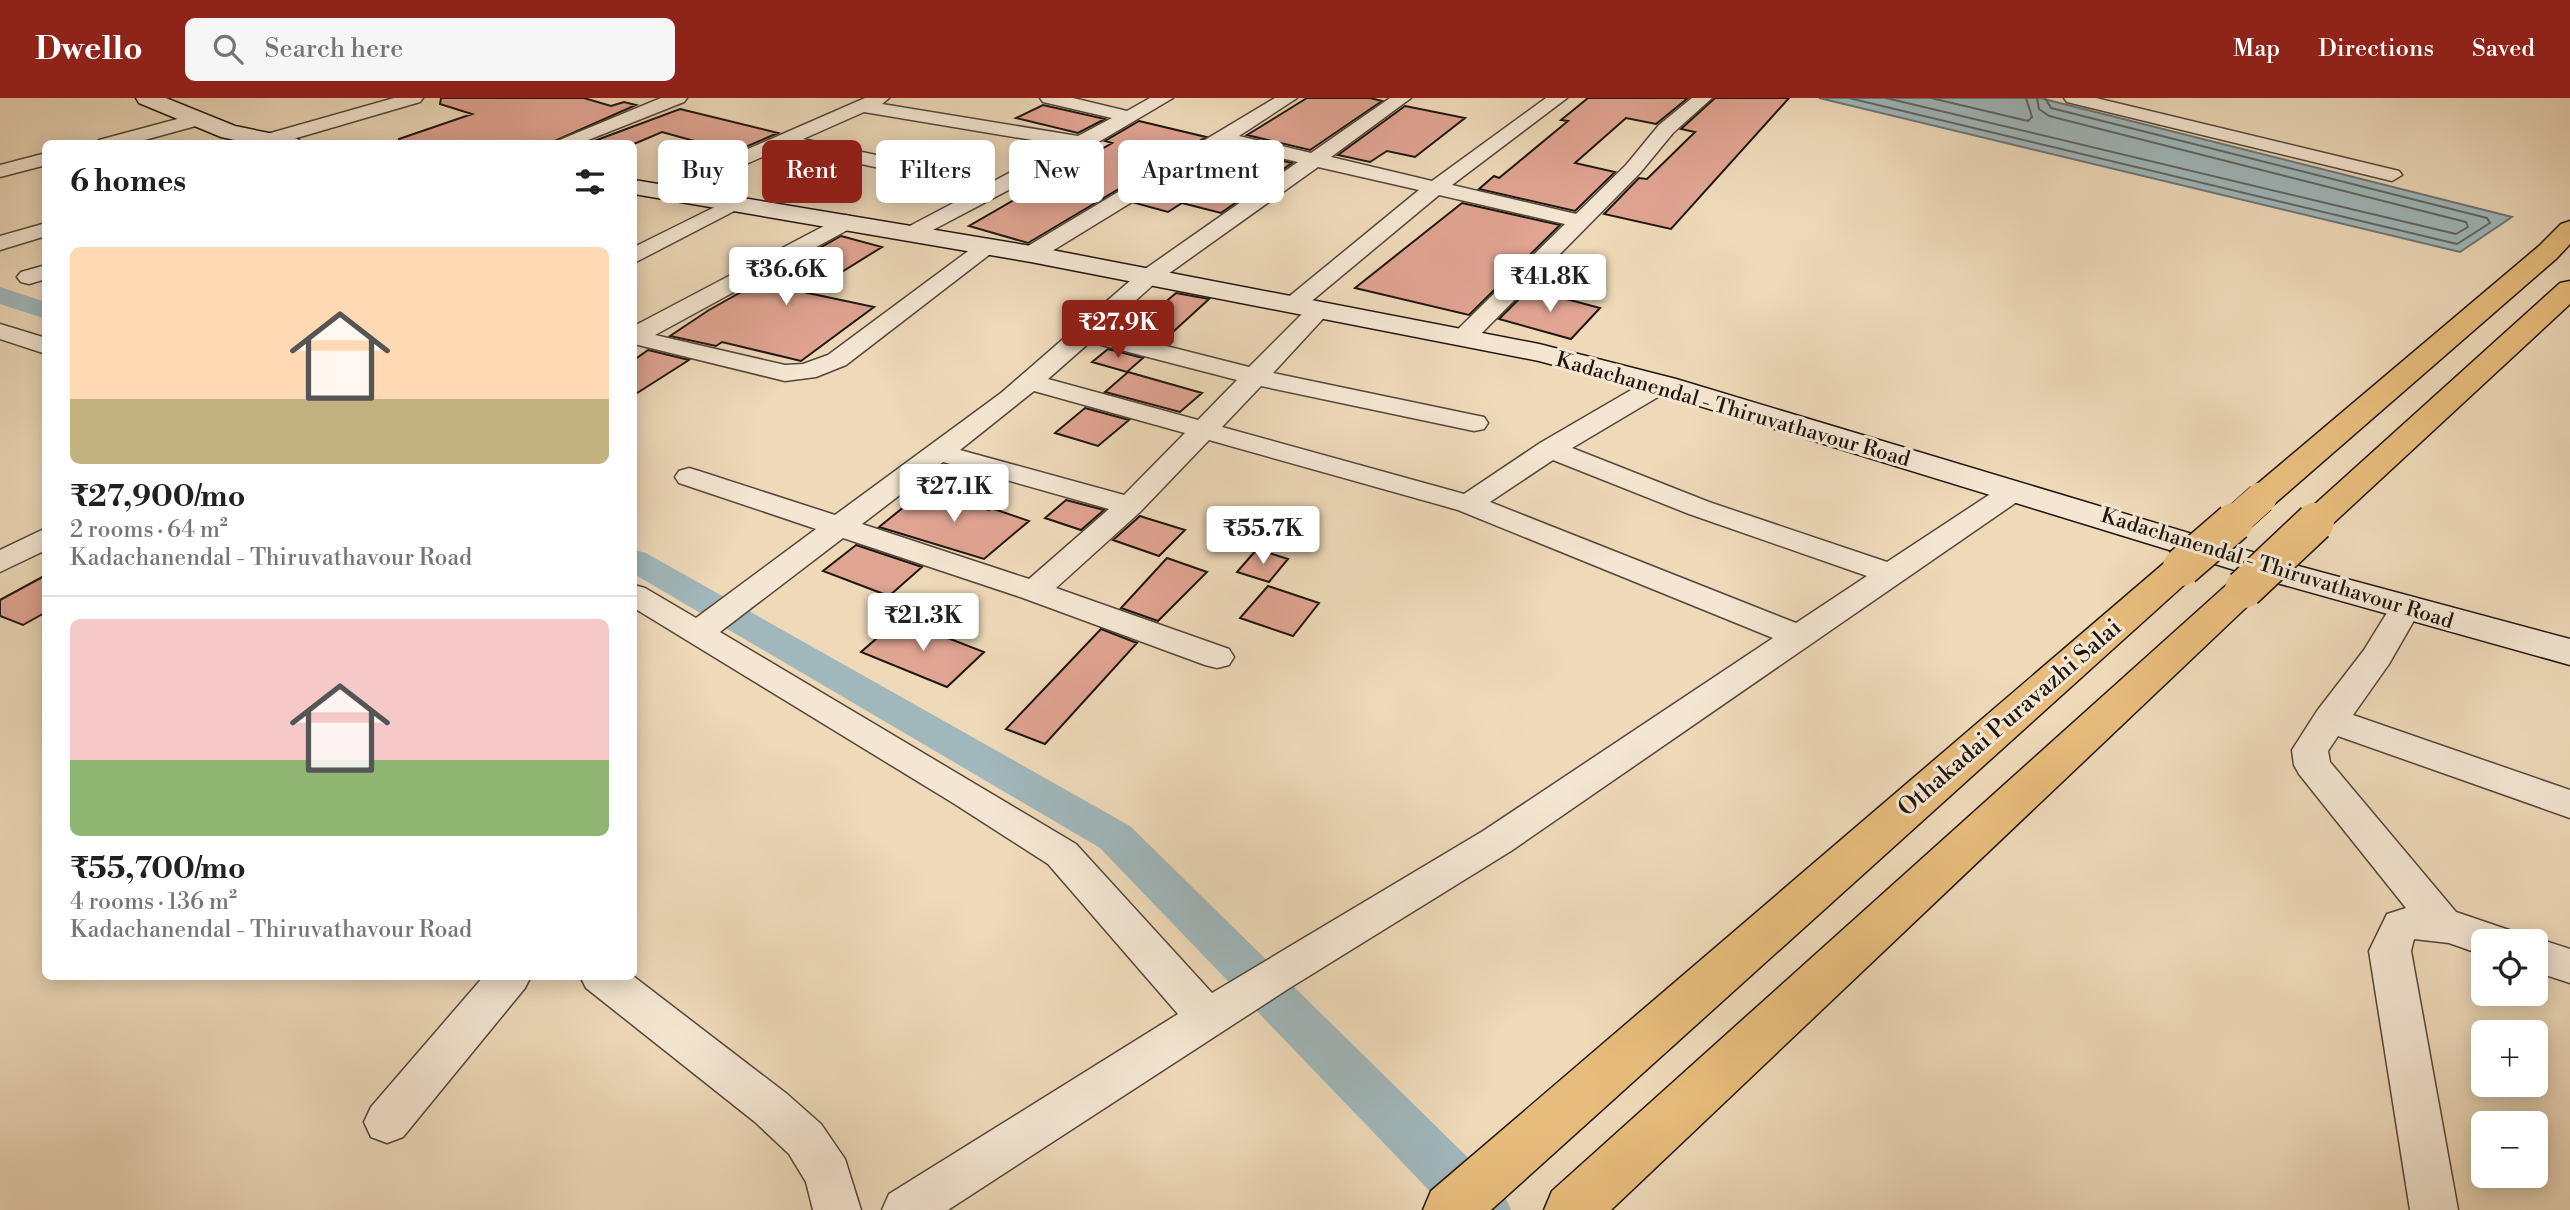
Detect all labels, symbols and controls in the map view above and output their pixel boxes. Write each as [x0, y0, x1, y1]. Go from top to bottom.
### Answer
search box [185, 18, 675, 81]
text: Dwello [35, 29, 143, 70]
icon: search [209, 30, 247, 68]
text: Search here [265, 33, 403, 65]
text: Map [2233, 34, 2280, 64]
text: Directions [2318, 34, 2434, 64]
text: Saved [2472, 34, 2535, 64]
chip: Buy [658, 140, 748, 203]
chip: Rent [762, 140, 862, 203]
chip: Filters [876, 140, 995, 203]
chip: New [1009, 140, 1104, 203]
chip: Apartment [1118, 140, 1284, 203]
text: 6 homes [70, 163, 186, 201]
icon: filters [571, 163, 609, 201]
pin: ₹36.6K [729, 248, 843, 307]
pin: ₹41.8K [1493, 254, 1607, 314]
text: ₹36.6K [745, 256, 827, 284]
text: ₹41.8K [1510, 263, 1590, 291]
icon: home [277, 293, 403, 419]
pin: ₹27.9K [1061, 300, 1175, 360]
text: ₹27.9K [1078, 309, 1158, 337]
street label: Kadachanendal - Thiruvathavour Road [1553, 347, 1913, 473]
pin: ₹27.1K [897, 464, 1011, 524]
text: ₹27.1K [916, 473, 992, 501]
text: ₹27,900/mo [70, 478, 245, 516]
street label: Kadachanendal - Thiruvathavour Road [2098, 503, 2456, 635]
pin: ₹55.7K [1206, 506, 1320, 566]
text: ₹55.7K [1223, 515, 1303, 543]
text: 2 rooms · 64 m² [70, 516, 228, 544]
text: Kadachanendal - Thiruvathavour Road [70, 544, 472, 572]
pin: ₹21.3K [866, 594, 980, 653]
text: ₹21.3K [884, 602, 962, 630]
street label: Othakadai Puravazhi Salai [1892, 613, 2128, 823]
icon: home [277, 665, 403, 791]
text: ₹55,700/mo [70, 850, 246, 888]
text: 4 rooms · 136 m² [70, 888, 237, 916]
text: Kadachanendal - Thiruvathavour Road [70, 916, 472, 944]
map controls [2471, 929, 2548, 1188]
button: locate [2471, 929, 2548, 1006]
button: + [2471, 1020, 2548, 1097]
button: − [2471, 1111, 2548, 1188]

